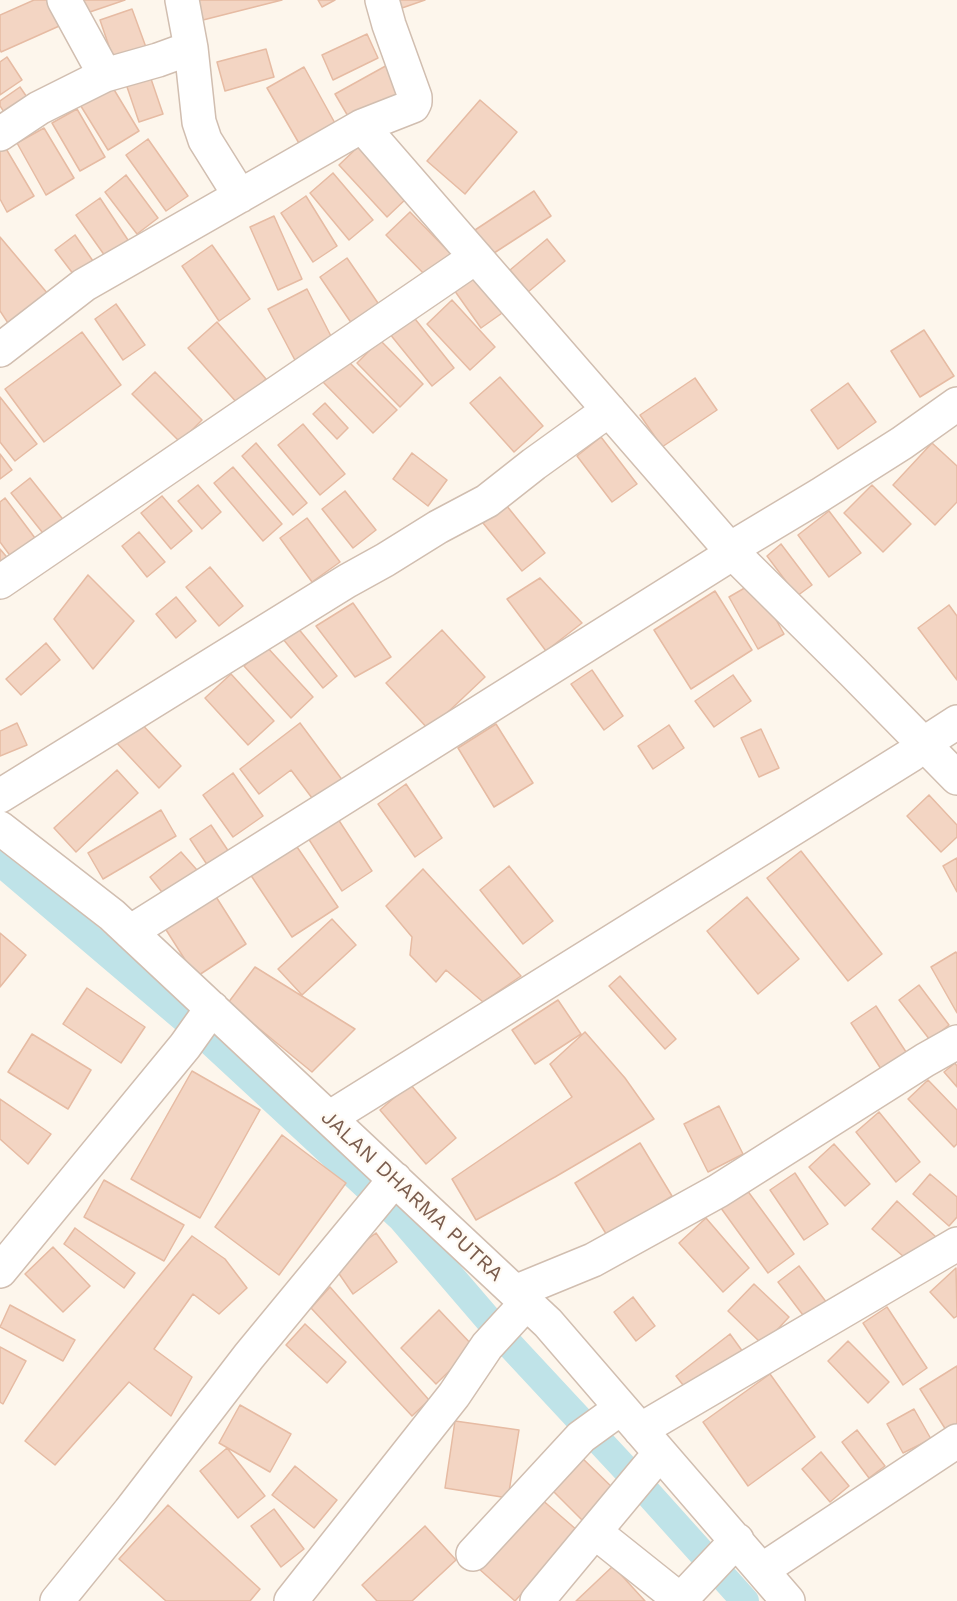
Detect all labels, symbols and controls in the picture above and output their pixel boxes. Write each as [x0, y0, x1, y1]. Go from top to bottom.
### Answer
street label: JALAN DHARMA PUTRA [316, 1105, 508, 1287]

